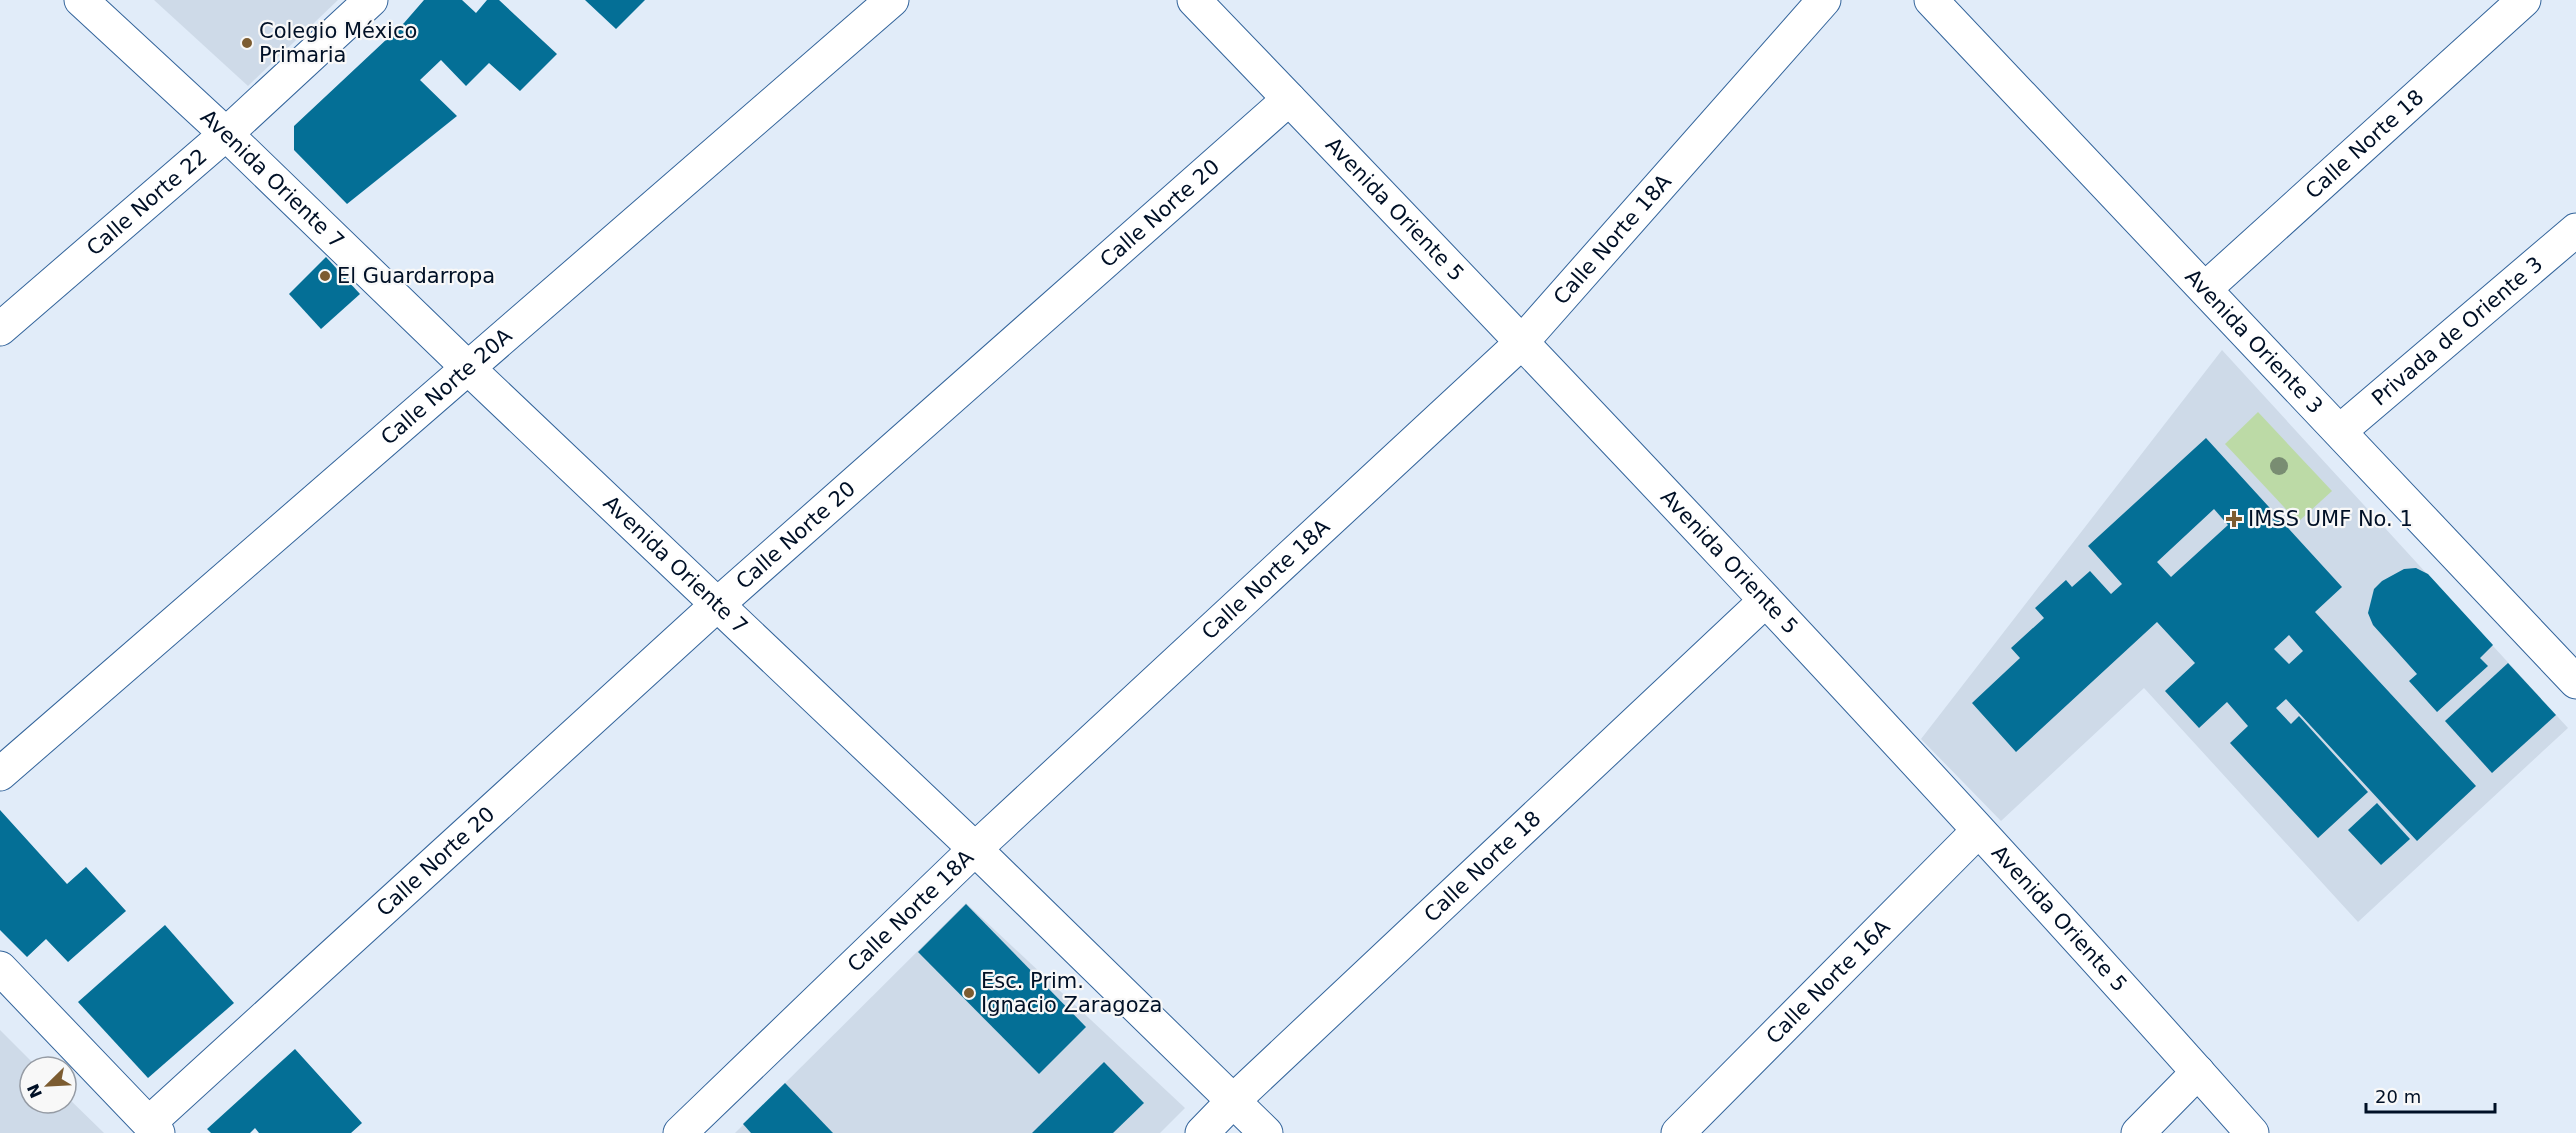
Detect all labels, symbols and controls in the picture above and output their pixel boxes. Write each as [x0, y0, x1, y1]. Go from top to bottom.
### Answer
place label: Colegio México Primaria [259, 19, 417, 67]
marker: Colegio México Primaria [240, 36, 254, 50]
street label: Calle Norte 18 [2301, 85, 2429, 204]
street label: Avenida Oriente 7 [196, 105, 349, 253]
street label: Avenida Oriente 5 [1321, 133, 1469, 286]
street label: Calle Norte 22 [82, 144, 212, 261]
street label: Calle Norte 20 [1095, 154, 1224, 272]
street label: Calle Norte 18A [1549, 169, 1676, 309]
street label: Privada de Oriente 3 [2367, 252, 2547, 410]
place label: El Guardarropa [337, 264, 495, 288]
street label: Avenida Oriente 3 [2180, 265, 2328, 418]
marker: El Guardarropa [318, 269, 332, 283]
street label: Calle Norte 20A [376, 323, 517, 450]
street label: Calle Norte 20 [731, 476, 860, 594]
street label: Avenida Oriente 5 [1656, 485, 1803, 639]
street label: Avenida Oriente 7 [599, 491, 752, 639]
place label: IMSS UMF No. 1 [2248, 507, 2413, 531]
marker: IMSS UMF No. 1 [2225, 510, 2243, 528]
street label: Calle Norte 18A [1197, 514, 1335, 644]
street label: Calle Norte 20 [372, 802, 499, 921]
street label: Calle Norte 18 [1419, 806, 1546, 927]
street label: Avenida Oriente 5 [1987, 841, 2132, 997]
street label: Calle Norte 18A [843, 845, 979, 977]
street label: Calle Norte 16A [1761, 914, 1895, 1049]
place label: Esc. Prim. Ignacio Zaragoza [981, 969, 1162, 1017]
marker: Esc. Prim. Ignacio Zaragoza [962, 986, 976, 1000]
north arrow [18, 1055, 78, 1115]
scale bar [2366, 1076, 2495, 1114]
text: N [23, 1081, 46, 1101]
text: 20 m [2375, 1086, 2421, 1107]

